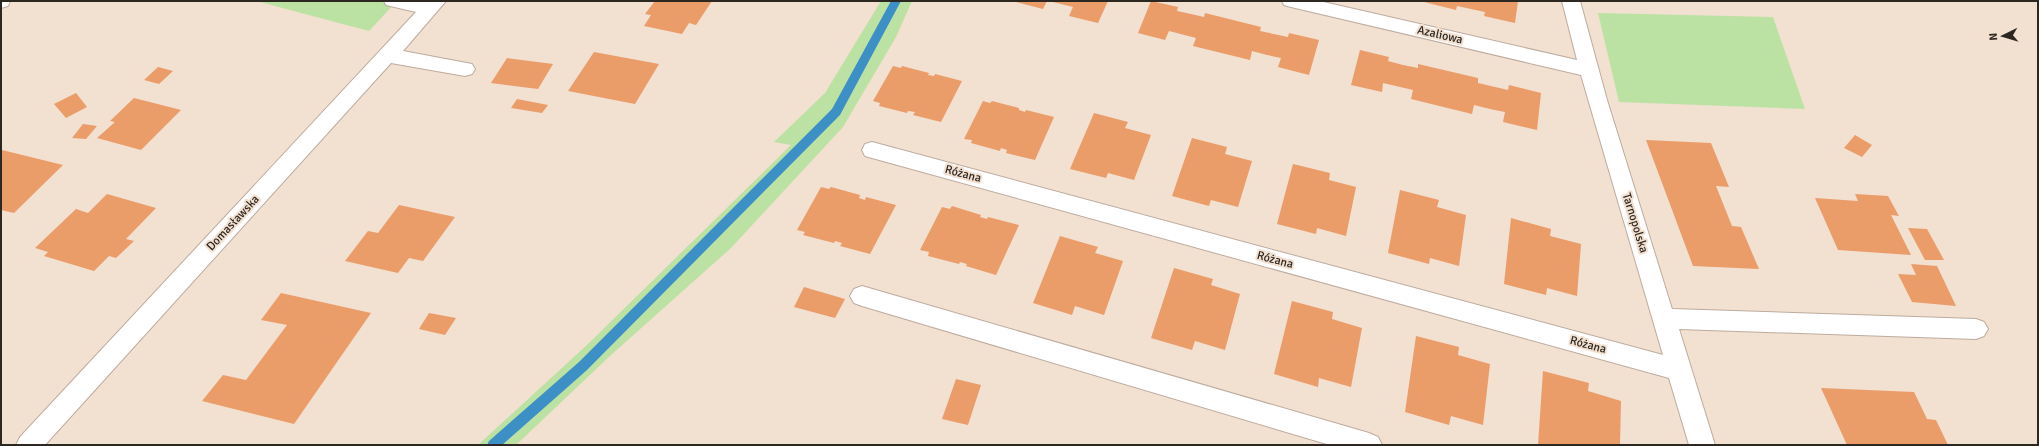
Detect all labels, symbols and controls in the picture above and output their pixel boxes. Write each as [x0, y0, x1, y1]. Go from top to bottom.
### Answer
north arrow [1983, 16, 2023, 56]
street label: Azaliowa [1416, 22, 1464, 48]
text: N [1987, 32, 2000, 41]
street label: Różana [943, 162, 983, 186]
street label: Tarnopolska [1619, 191, 1651, 255]
street label: Domasławska [203, 192, 263, 254]
street label: Różana [1255, 248, 1295, 272]
street label: Różana [1568, 333, 1608, 357]

